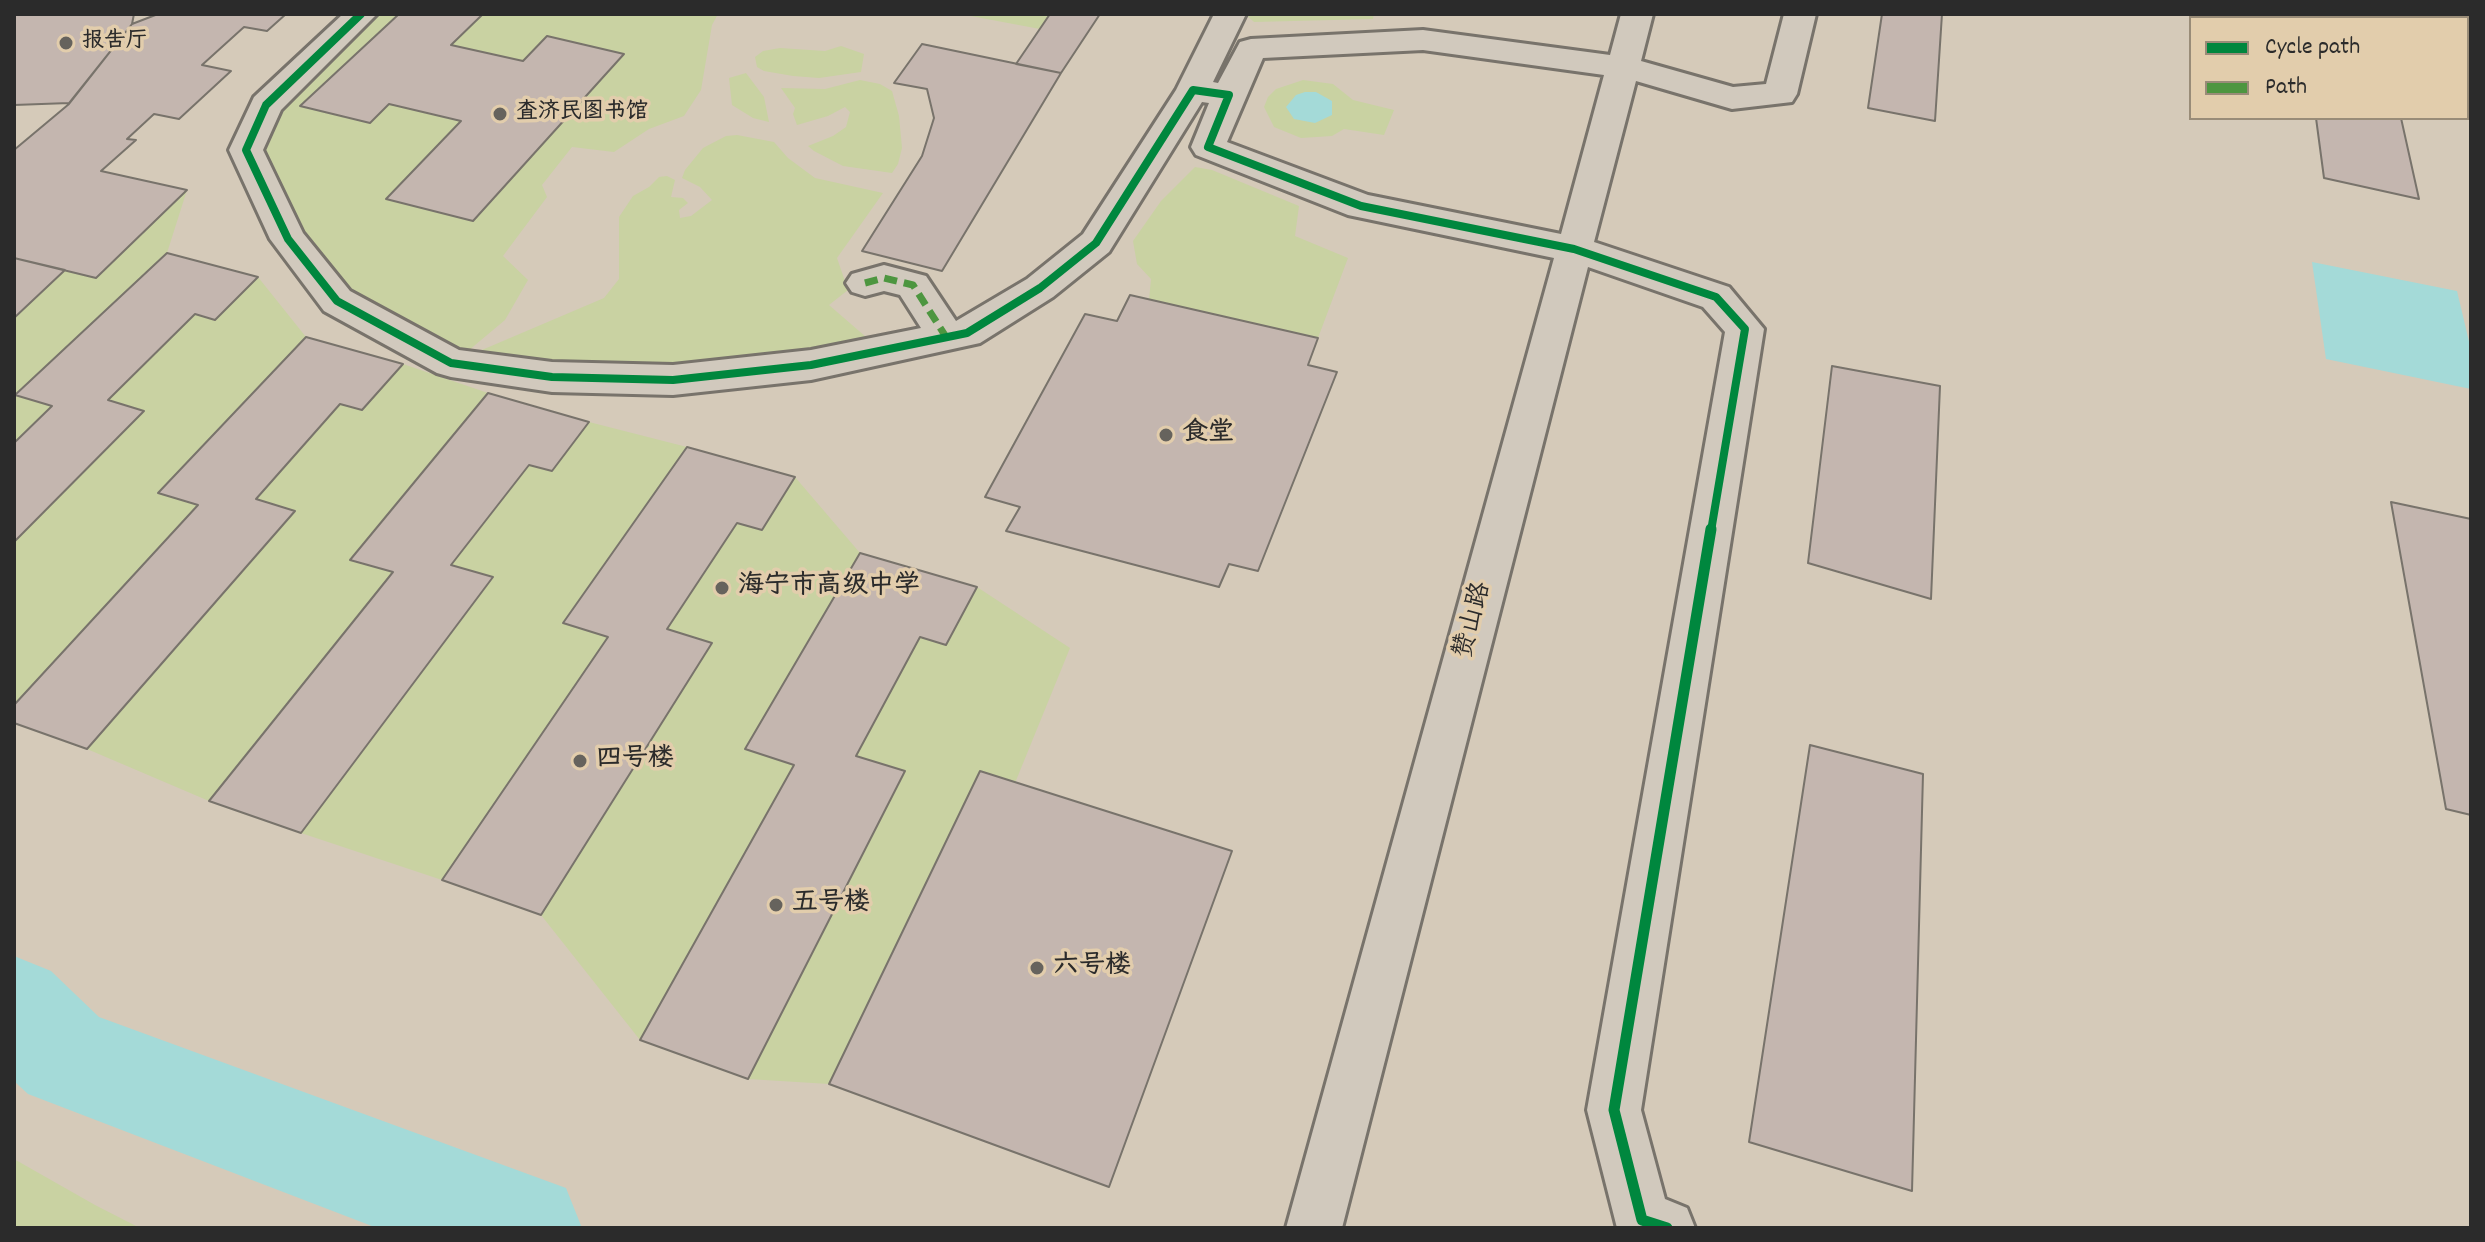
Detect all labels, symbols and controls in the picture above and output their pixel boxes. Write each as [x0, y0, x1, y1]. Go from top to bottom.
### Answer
legend [2189, 16, 2469, 120]
place label: 报告厅 [82, 30, 148, 56]
text: Cycle path [2265, 31, 2360, 65]
marker: 报告厅 [57, 34, 75, 52]
text: Path [2265, 71, 2307, 105]
place label: 查济民图书馆 [516, 101, 648, 127]
marker: 查济民图书馆 [491, 105, 509, 123]
place label: 食堂 [1182, 419, 1234, 451]
marker: 食堂 [1157, 426, 1175, 444]
place label: 海宁市高级中学 [738, 572, 920, 604]
marker: 海宁市高级中学 [713, 579, 731, 597]
street label: 赞山路 [1450, 579, 1500, 663]
place label: 四号楼 [596, 745, 674, 777]
marker: 四号楼 [571, 752, 589, 770]
place label: 五号楼 [792, 889, 870, 921]
marker: 五号楼 [767, 896, 785, 914]
place label: 六号楼 [1053, 952, 1131, 984]
marker: 六号楼 [1028, 959, 1046, 977]

